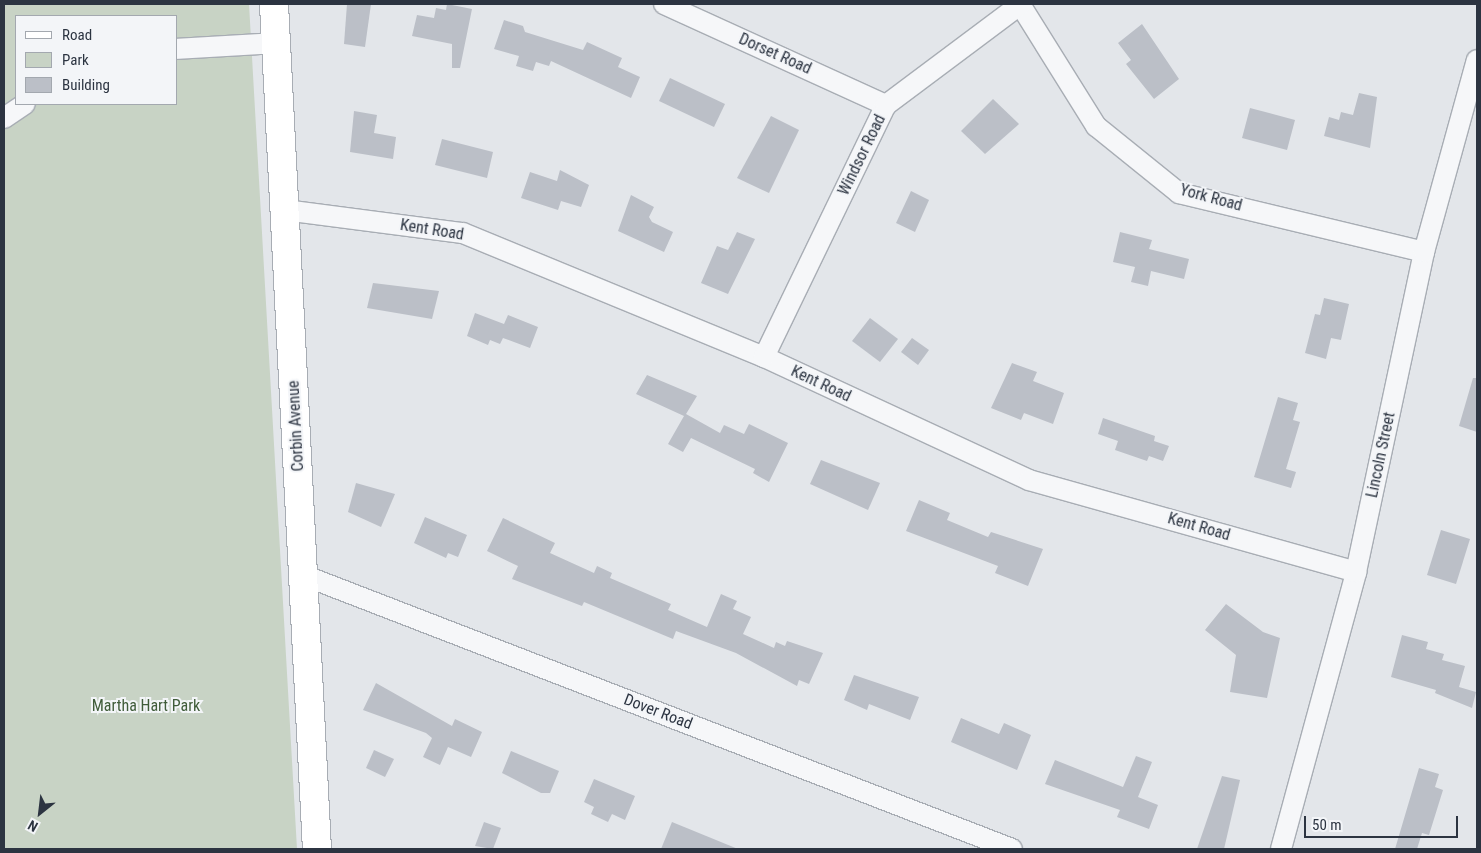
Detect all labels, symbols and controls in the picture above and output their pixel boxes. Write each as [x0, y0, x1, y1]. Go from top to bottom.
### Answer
legend [15, 15, 178, 105]
text: Road [62, 26, 92, 44]
street label: Dorset Road [736, 29, 814, 79]
text: Park [62, 51, 89, 69]
text: Building [62, 76, 110, 94]
street label: Windsor Road [834, 111, 890, 199]
street label: York Road [1178, 180, 1244, 216]
street label: Kent Road [399, 215, 465, 245]
street label: Kent Road [788, 362, 854, 406]
street label: Corbin Avenue [284, 380, 308, 472]
street label: Lincoln Street [1363, 410, 1399, 500]
street label: Kent Road [1165, 509, 1233, 545]
street label: Dover Road [621, 690, 695, 734]
park label: Martha Hart Park [92, 696, 200, 716]
north arrow [15, 788, 65, 838]
scale bar [1306, 806, 1460, 838]
text: 50 m [1312, 816, 1342, 834]
text: N [25, 817, 40, 835]

